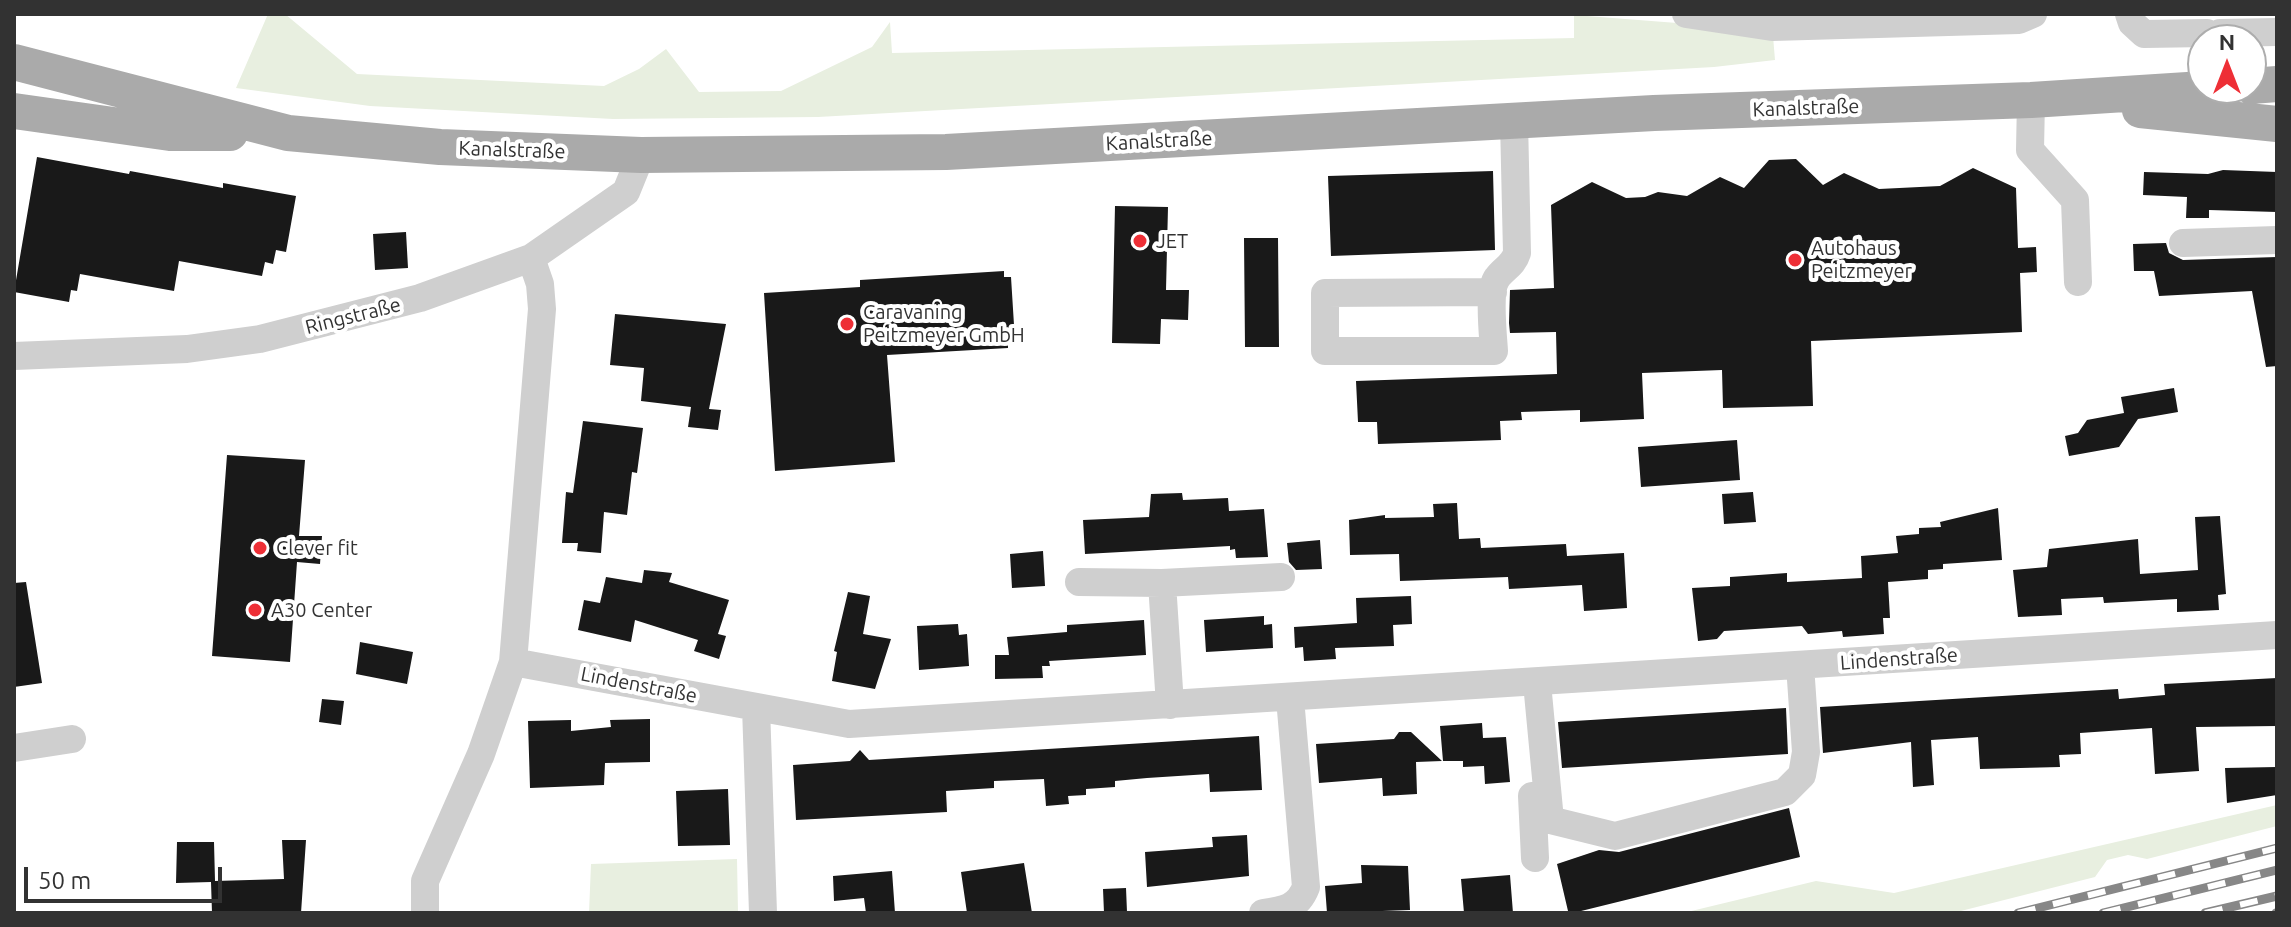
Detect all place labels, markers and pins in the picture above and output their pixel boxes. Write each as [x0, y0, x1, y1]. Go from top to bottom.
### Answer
place label: JET [1156, 229, 1188, 253]
marker: JET [1131, 232, 1149, 250]
place label: Autohaus Peitzmeyer [1811, 236, 1912, 283]
marker: Autohaus Peitzmeyer [1786, 251, 1804, 269]
place label: Caravaning Peitzmeyer GmbH [863, 300, 1025, 347]
marker: Caravaning Peitzmeyer GmbH [838, 315, 856, 333]
place label: Clever fit [276, 536, 358, 560]
marker: Clever fit [251, 539, 269, 557]
place label: A30 Center [271, 598, 372, 622]
marker: A30 Center [246, 601, 264, 619]

